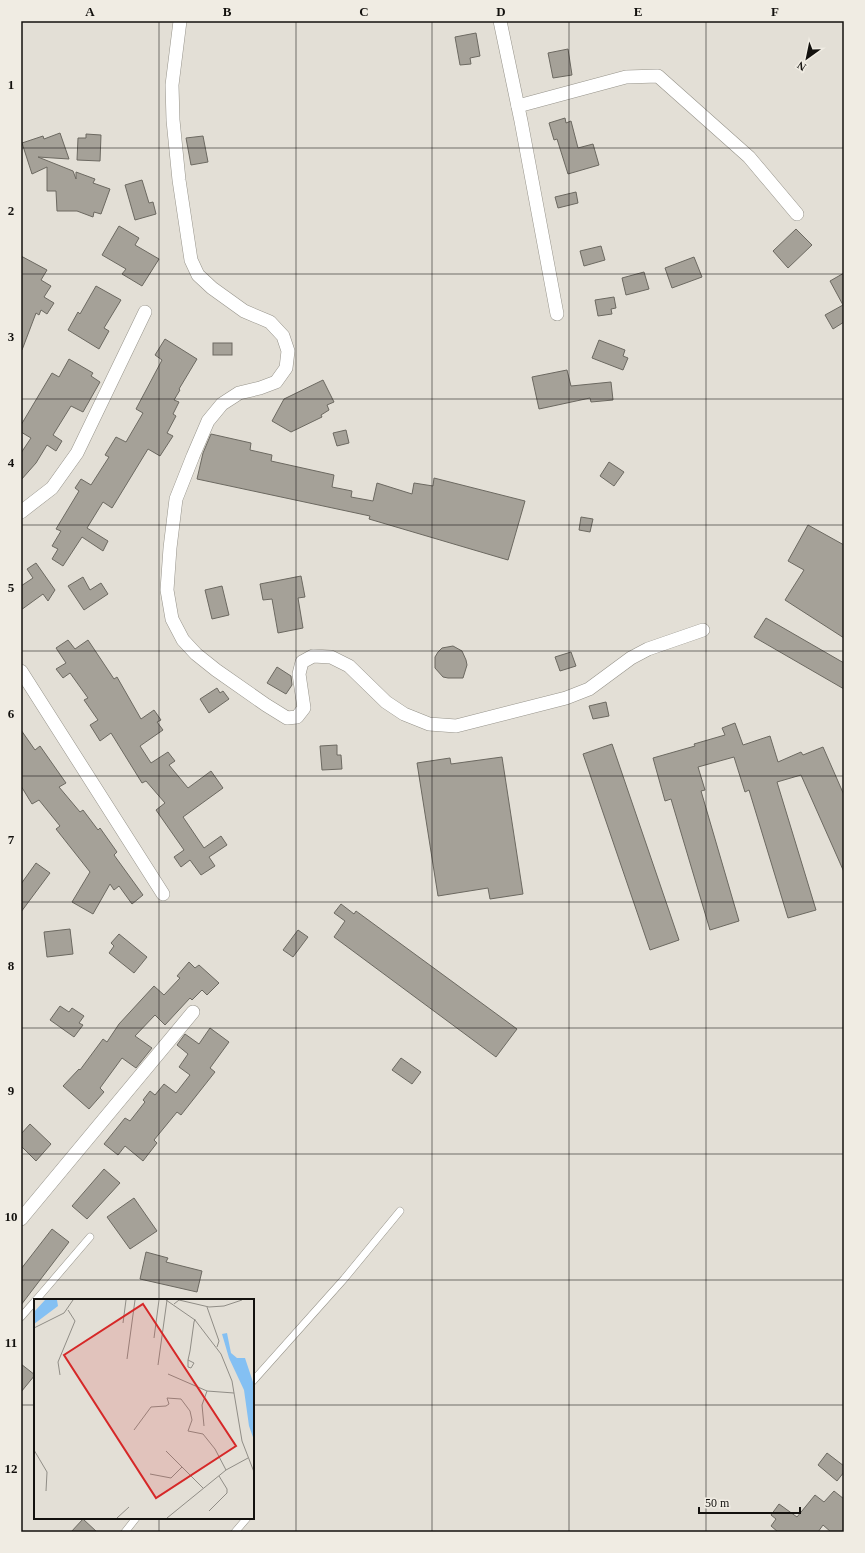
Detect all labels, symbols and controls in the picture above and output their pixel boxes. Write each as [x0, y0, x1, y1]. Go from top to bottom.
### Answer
text: A [85, 4, 95, 19]
text: B [223, 4, 232, 19]
text: C [359, 4, 369, 19]
text: D [496, 4, 506, 19]
text: E [634, 4, 642, 19]
text: F [771, 4, 779, 19]
north arrow [787, 38, 827, 78]
text: N [795, 59, 808, 74]
text: 1 [8, 77, 14, 92]
text: 2 [8, 203, 14, 218]
text: 3 [8, 329, 15, 344]
text: 4 [8, 455, 15, 470]
text: 5 [8, 580, 15, 595]
text: 6 [8, 706, 15, 721]
text: 7 [8, 832, 15, 847]
text: 8 [8, 958, 15, 973]
text: 9 [8, 1083, 15, 1098]
text: 10 [5, 1209, 18, 1224]
inset map [34, 1299, 254, 1519]
text: 11 [5, 1335, 17, 1350]
text: 12 [5, 1461, 18, 1476]
scale bar [699, 1489, 800, 1515]
text: 50 m [705, 1496, 730, 1510]

